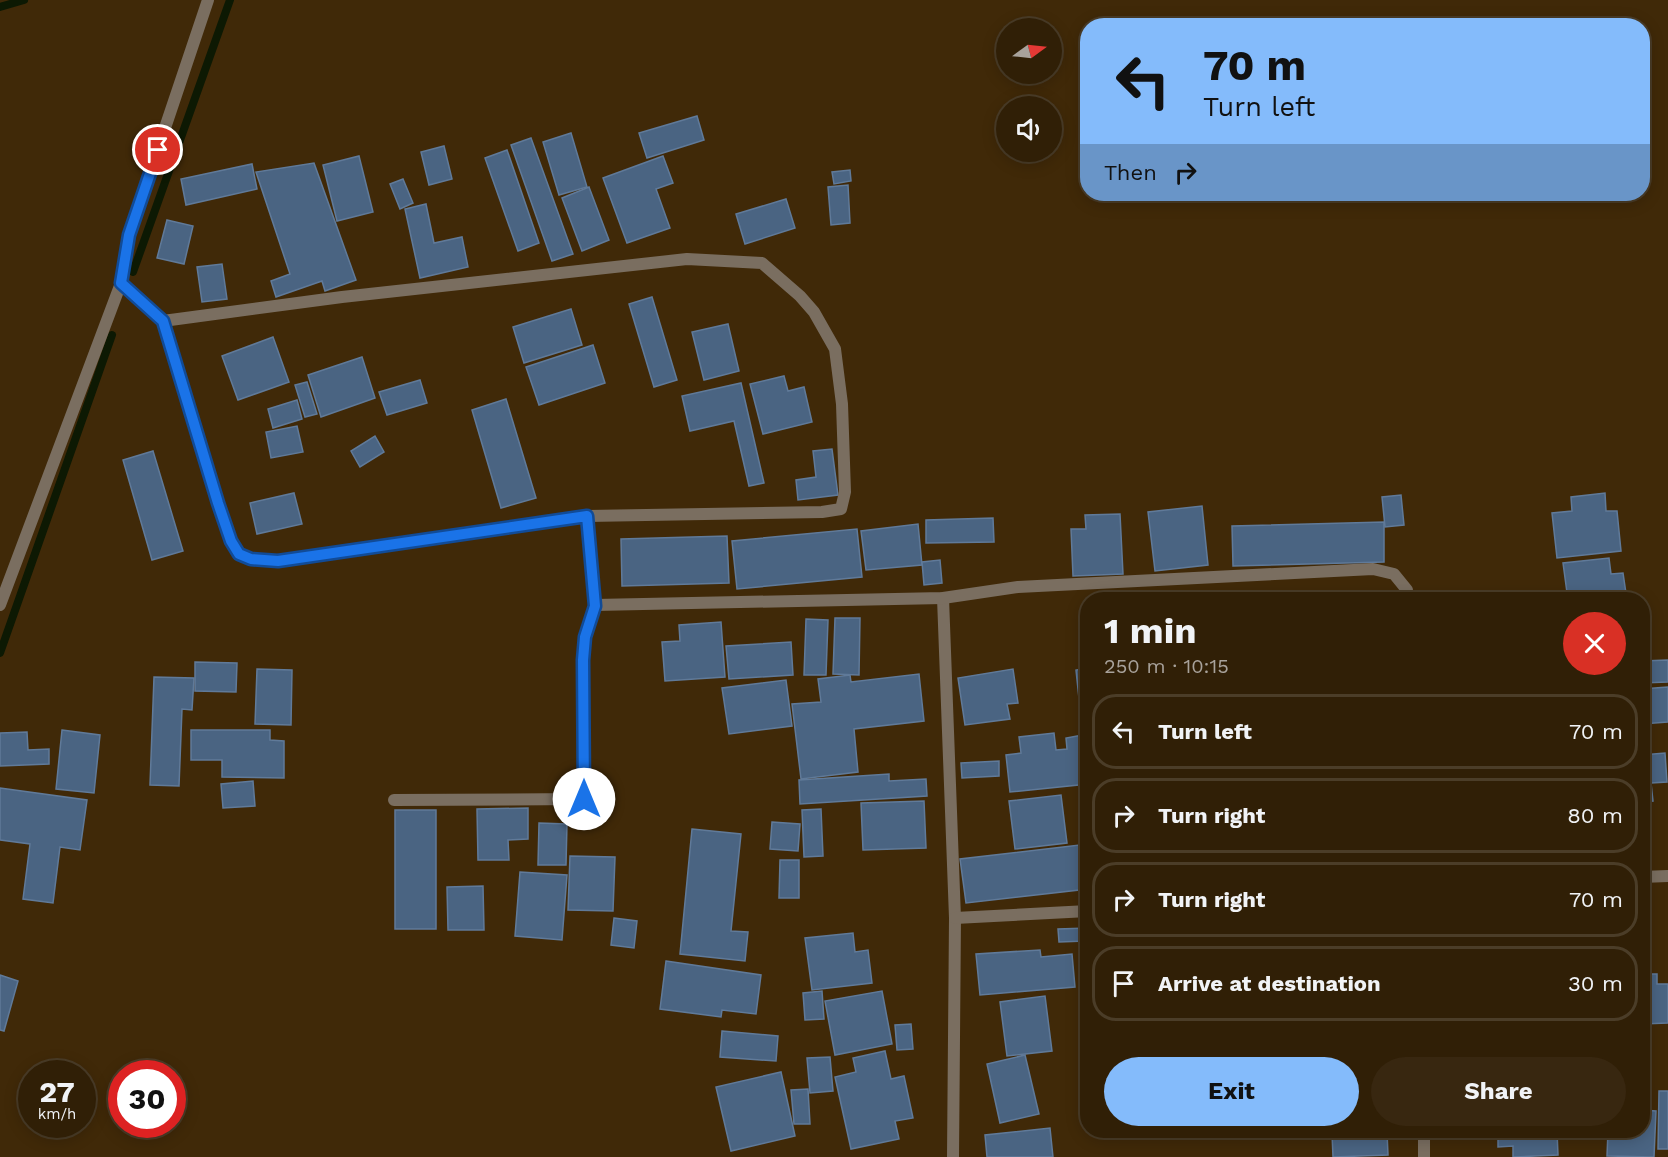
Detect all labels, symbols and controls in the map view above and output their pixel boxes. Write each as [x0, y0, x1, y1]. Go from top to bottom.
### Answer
north arrow [996, 18, 1062, 84]
map controls [996, 18, 1062, 162]
text: 70 m [1203, 41, 1306, 90]
icon: left [1104, 42, 1182, 120]
text: Turn left [1203, 91, 1315, 123]
button: sound [996, 96, 1062, 162]
pin [132, 124, 183, 175]
icon: arrive [141, 133, 174, 166]
icon: right [1169, 156, 1202, 189]
text: Then [1104, 160, 1157, 185]
text: 1 min [1104, 610, 1196, 652]
button: close [1563, 612, 1626, 675]
text: 250 m · 10:15 [1104, 654, 1229, 678]
icon: left [1107, 715, 1140, 748]
text: Turn left [1158, 719, 1252, 744]
text: 70 m [1569, 719, 1623, 744]
position arrow [552, 767, 616, 831]
icon: right [1107, 799, 1140, 832]
text: Turn right [1158, 803, 1265, 828]
text: 80 m [1567, 803, 1623, 828]
icon: right [1107, 883, 1140, 916]
text: Turn right [1158, 887, 1265, 912]
text: 70 m [1569, 887, 1623, 912]
icon: arrive [1107, 967, 1140, 1000]
text: Arrive at destination [1158, 971, 1381, 996]
text: 30 m [1568, 971, 1623, 996]
button: Exit [1104, 1057, 1359, 1126]
button: Share [1371, 1057, 1626, 1126]
speed limit sign: 30 [108, 1060, 186, 1138]
text: 27 [39, 1074, 75, 1109]
text: km/h [38, 1105, 76, 1123]

